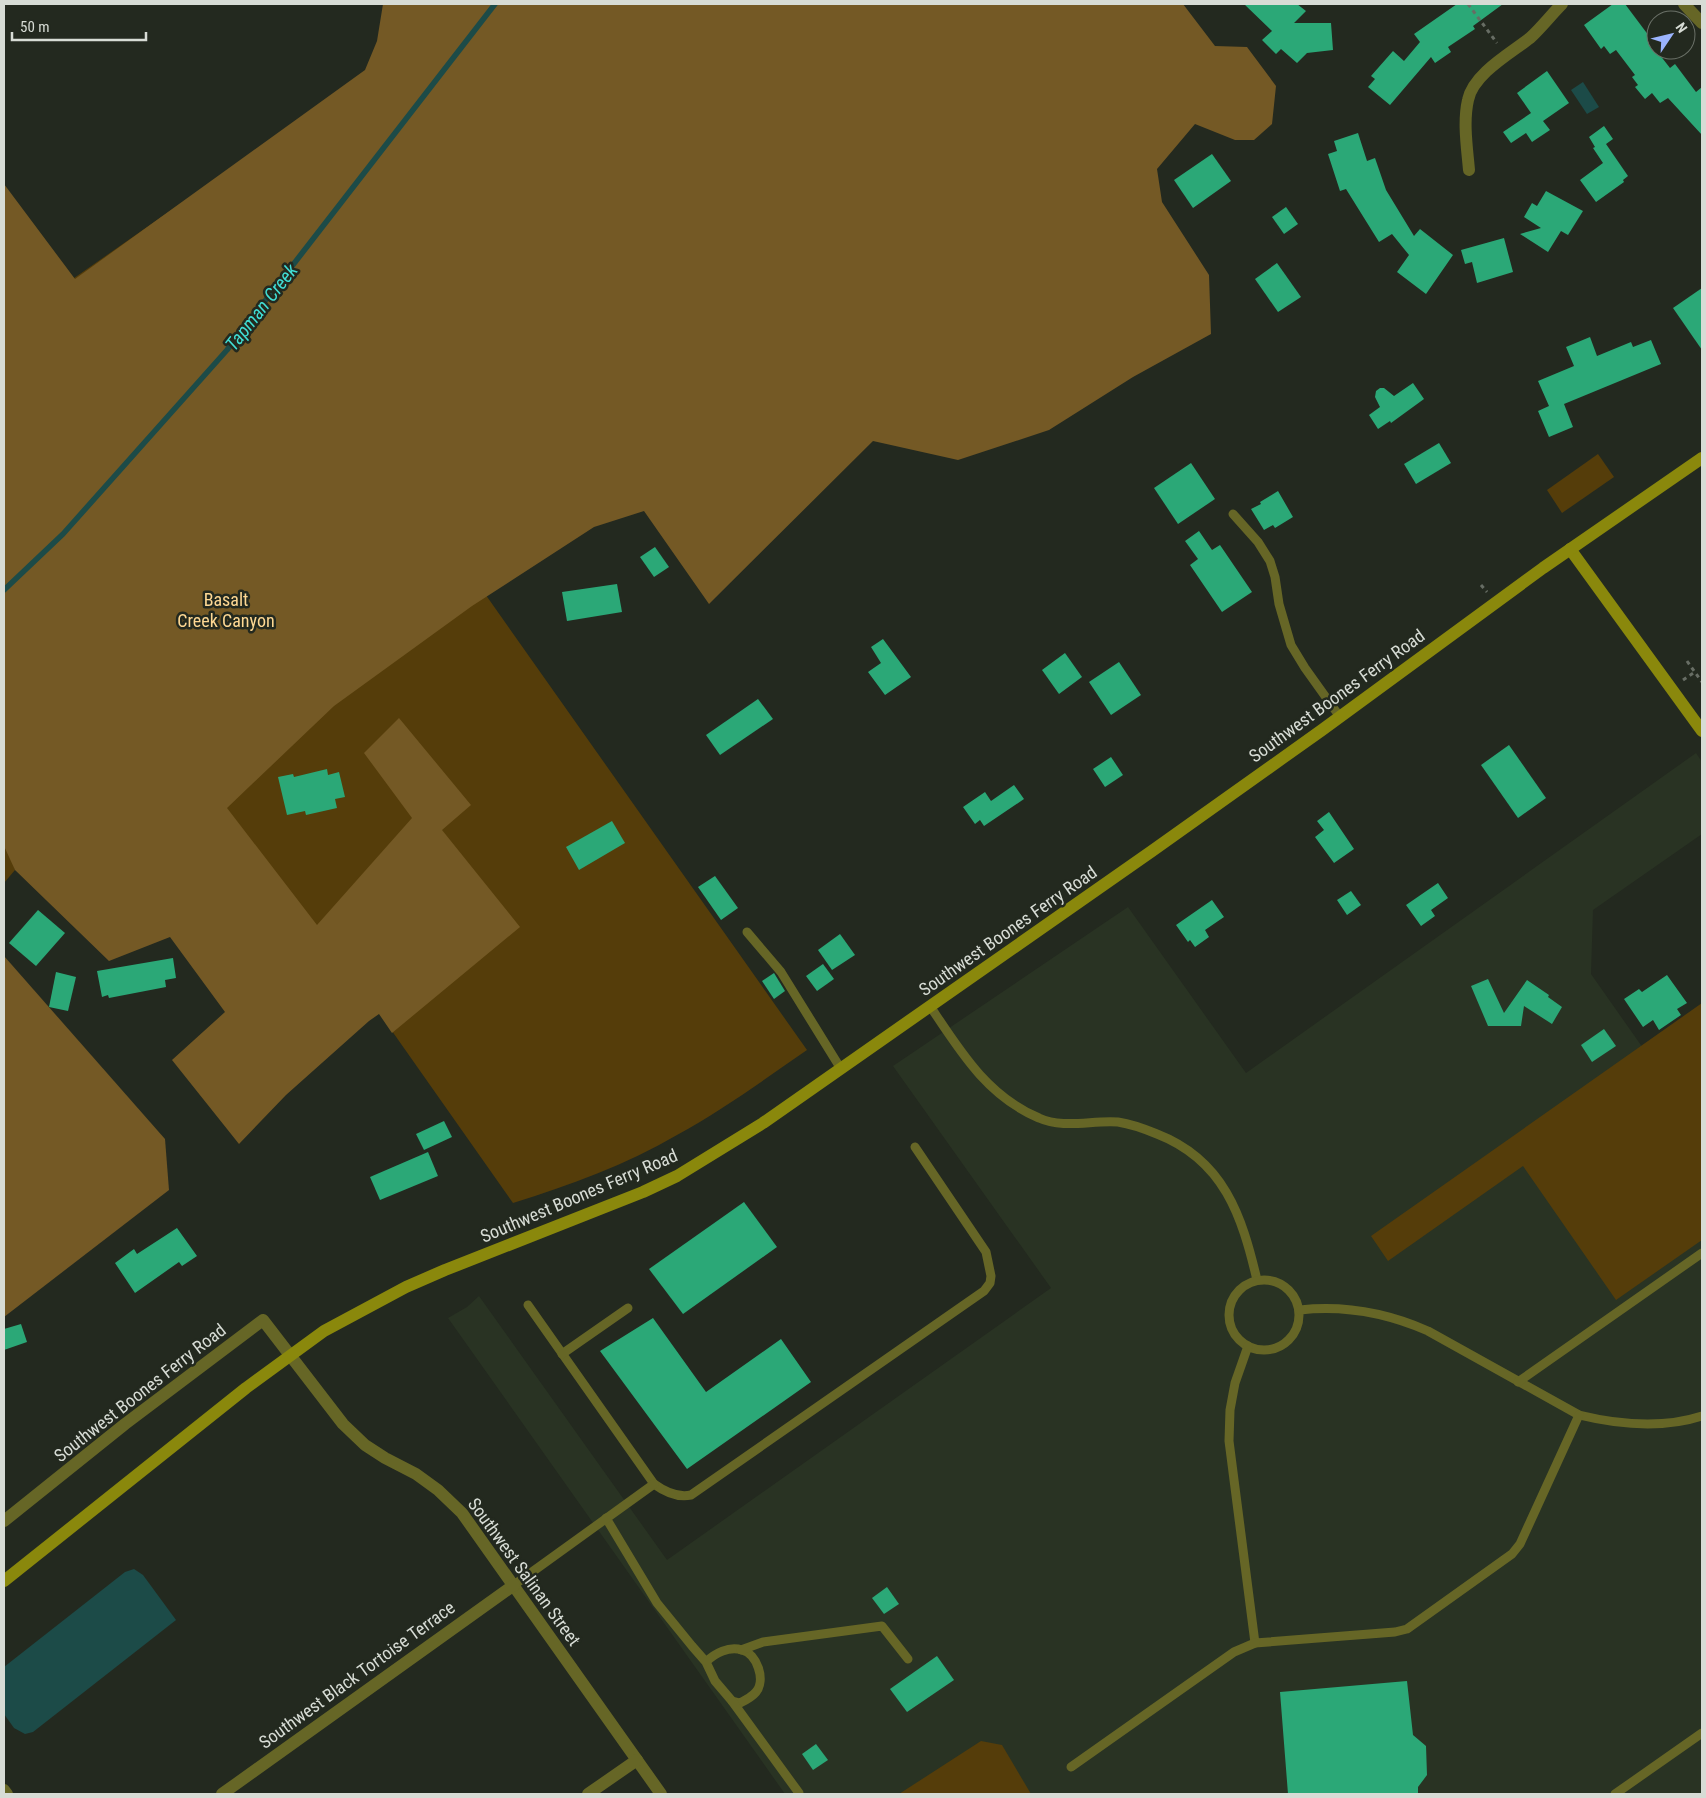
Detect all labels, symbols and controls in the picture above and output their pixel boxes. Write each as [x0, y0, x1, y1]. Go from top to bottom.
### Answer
scale bar [12, 10, 146, 42]
north arrow [1646, 10, 1696, 60]
text: 50 m [20, 18, 50, 36]
text: N [1673, 19, 1691, 36]
water label: Tapman Creek [220, 259, 303, 355]
park label: Basalt Creek Canyon [177, 589, 275, 631]
street label: Southwest Boones Ferry Road [1245, 625, 1429, 766]
street label: Southwest Boones Ferry Road [915, 861, 1101, 1000]
street label: Southwest Boones Ferry Road [477, 1144, 681, 1247]
street label: Southwest Boones Ferry Road [50, 1319, 230, 1466]
street label: Southwest Salinan Street [464, 1494, 585, 1650]
street label: Southwest Black Tortoise Terrace [255, 1597, 459, 1753]

